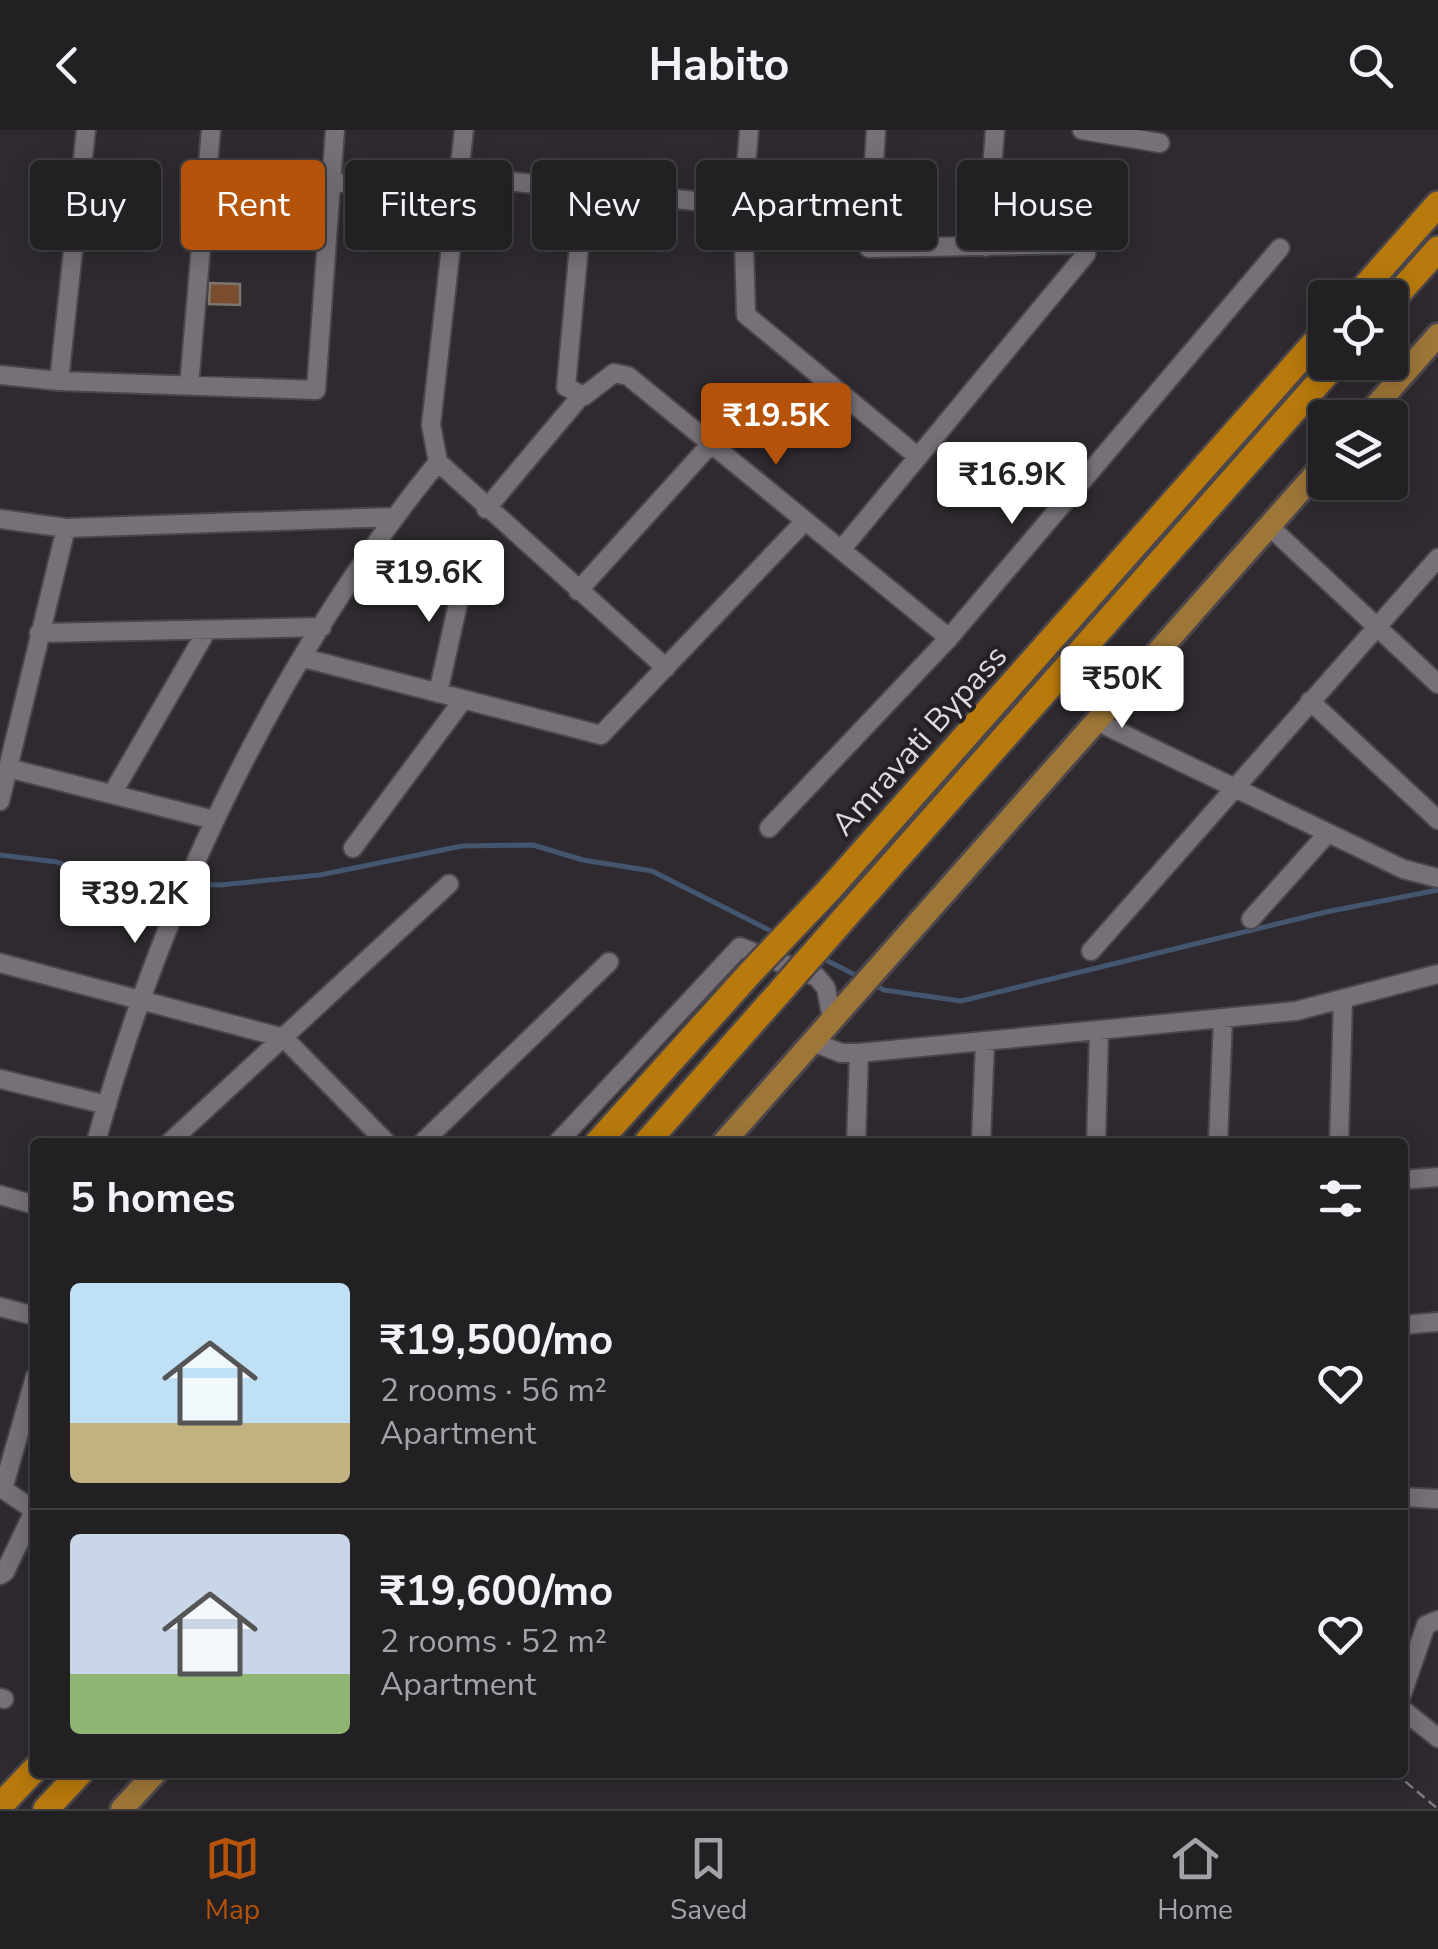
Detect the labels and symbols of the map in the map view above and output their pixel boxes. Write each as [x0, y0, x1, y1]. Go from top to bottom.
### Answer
pin: ₹19.5K [695, 383, 857, 468]
pin: ₹16.9K [931, 442, 1093, 527]
pin: ₹19.6K [348, 540, 510, 625]
street label: Amravati Bypass [822, 636, 1017, 845]
pin: ₹50K [1063, 646, 1181, 731]
pin: ₹39.2K [54, 861, 216, 946]

